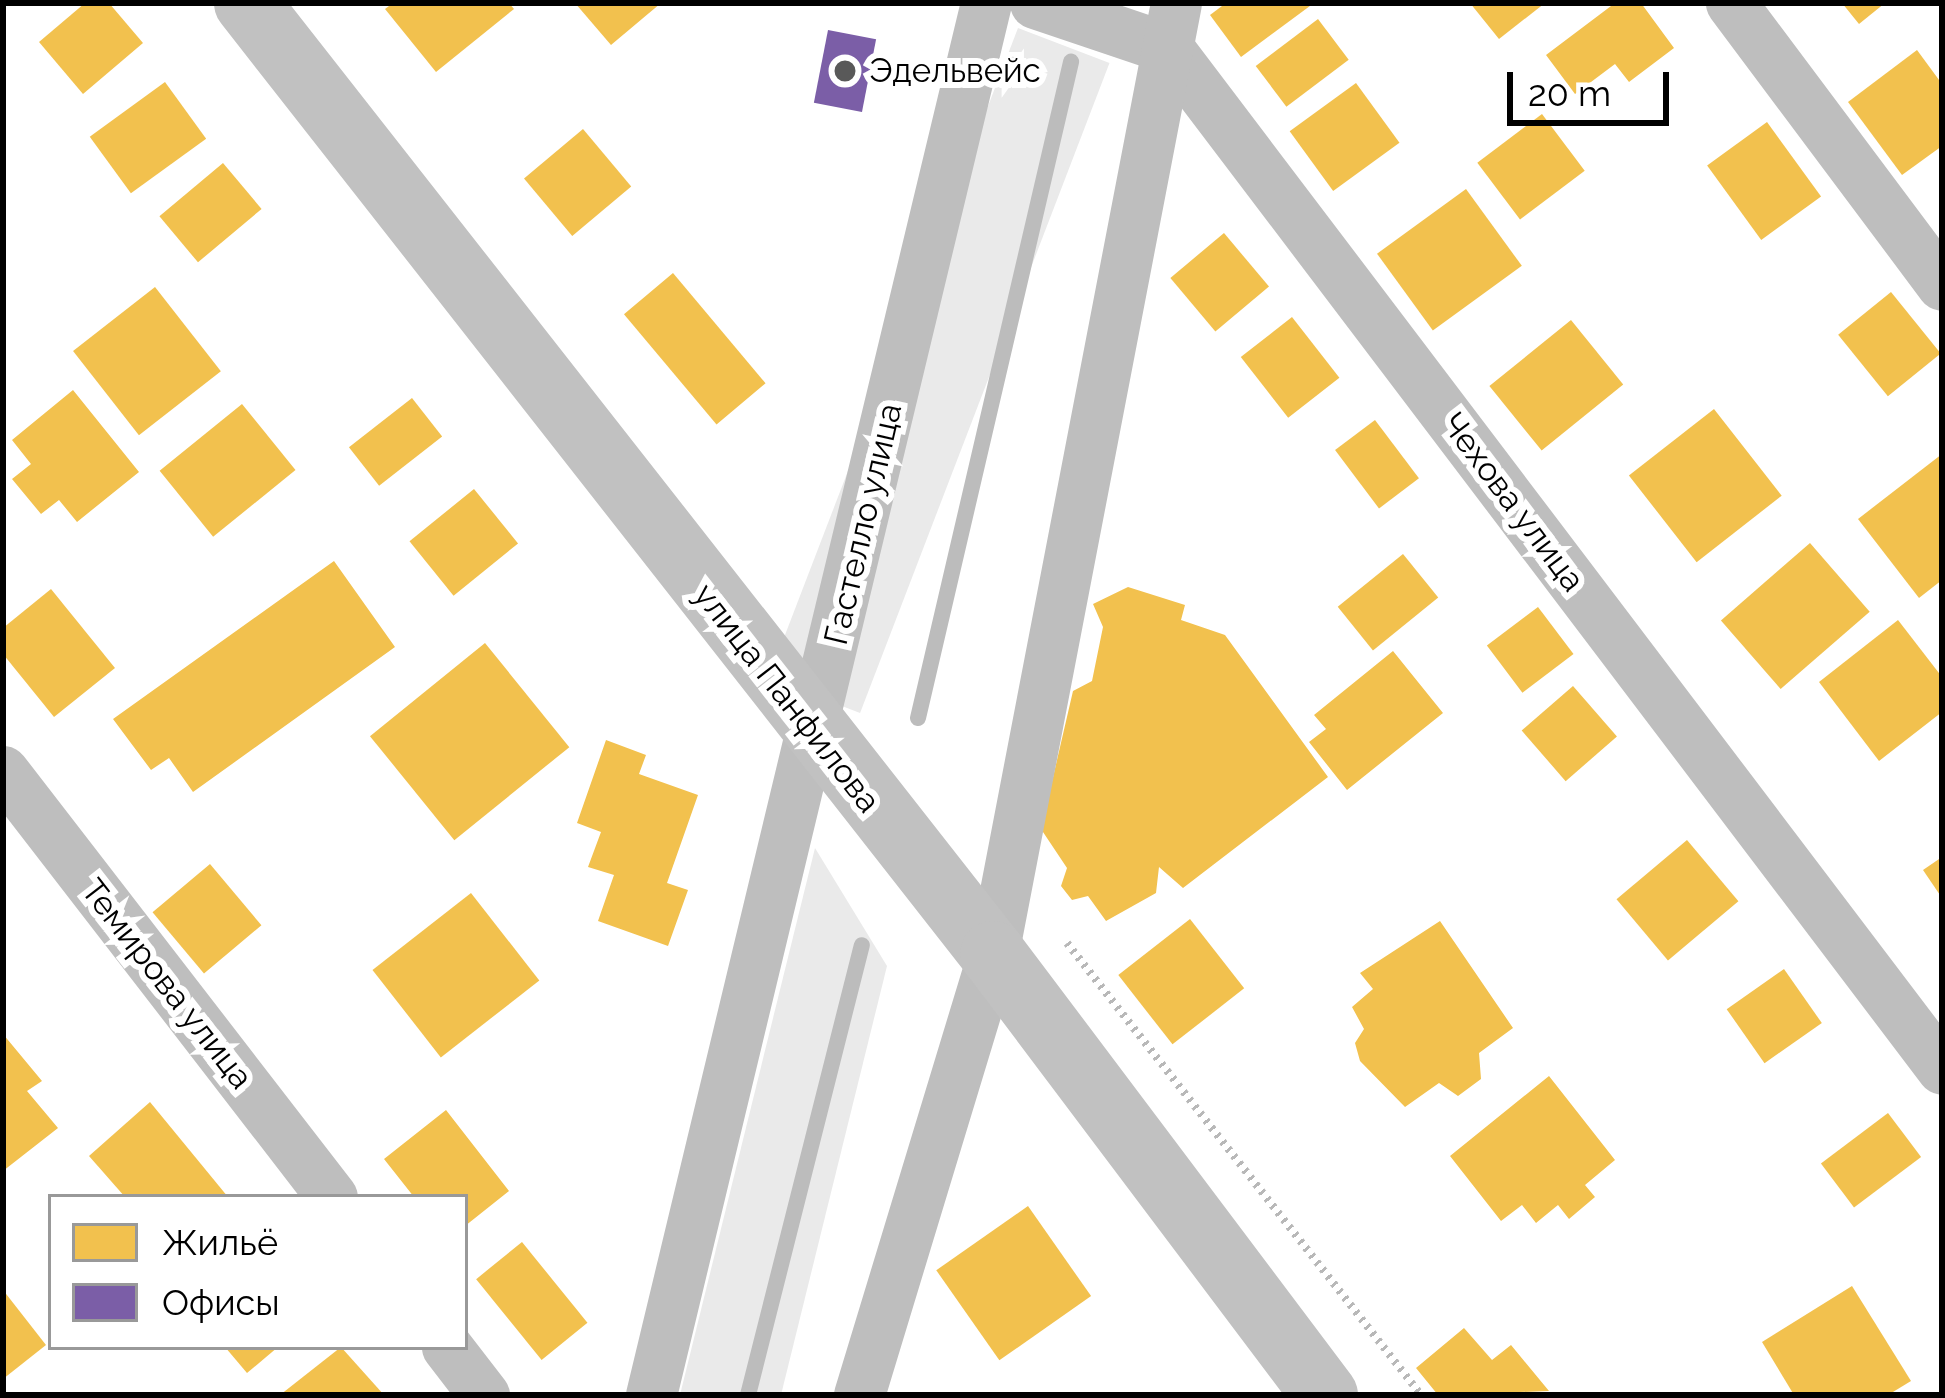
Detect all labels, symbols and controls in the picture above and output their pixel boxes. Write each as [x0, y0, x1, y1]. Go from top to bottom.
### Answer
scale bar [1513, 48, 1675, 122]
place label: Эдельвейс [869, 51, 1041, 91]
marker: Эдельвейс [832, 58, 858, 84]
text: 20 m [1528, 72, 1611, 114]
street label: Гастелло улица [816, 399, 910, 649]
street label: Чехова улица [1433, 405, 1593, 599]
street label: улица Панфилова [685, 576, 889, 820]
street label: Темирова улица [73, 871, 261, 1097]
legend [48, 1194, 468, 1350]
text: Жильё [162, 1221, 278, 1263]
text: Офисы [162, 1281, 280, 1323]

